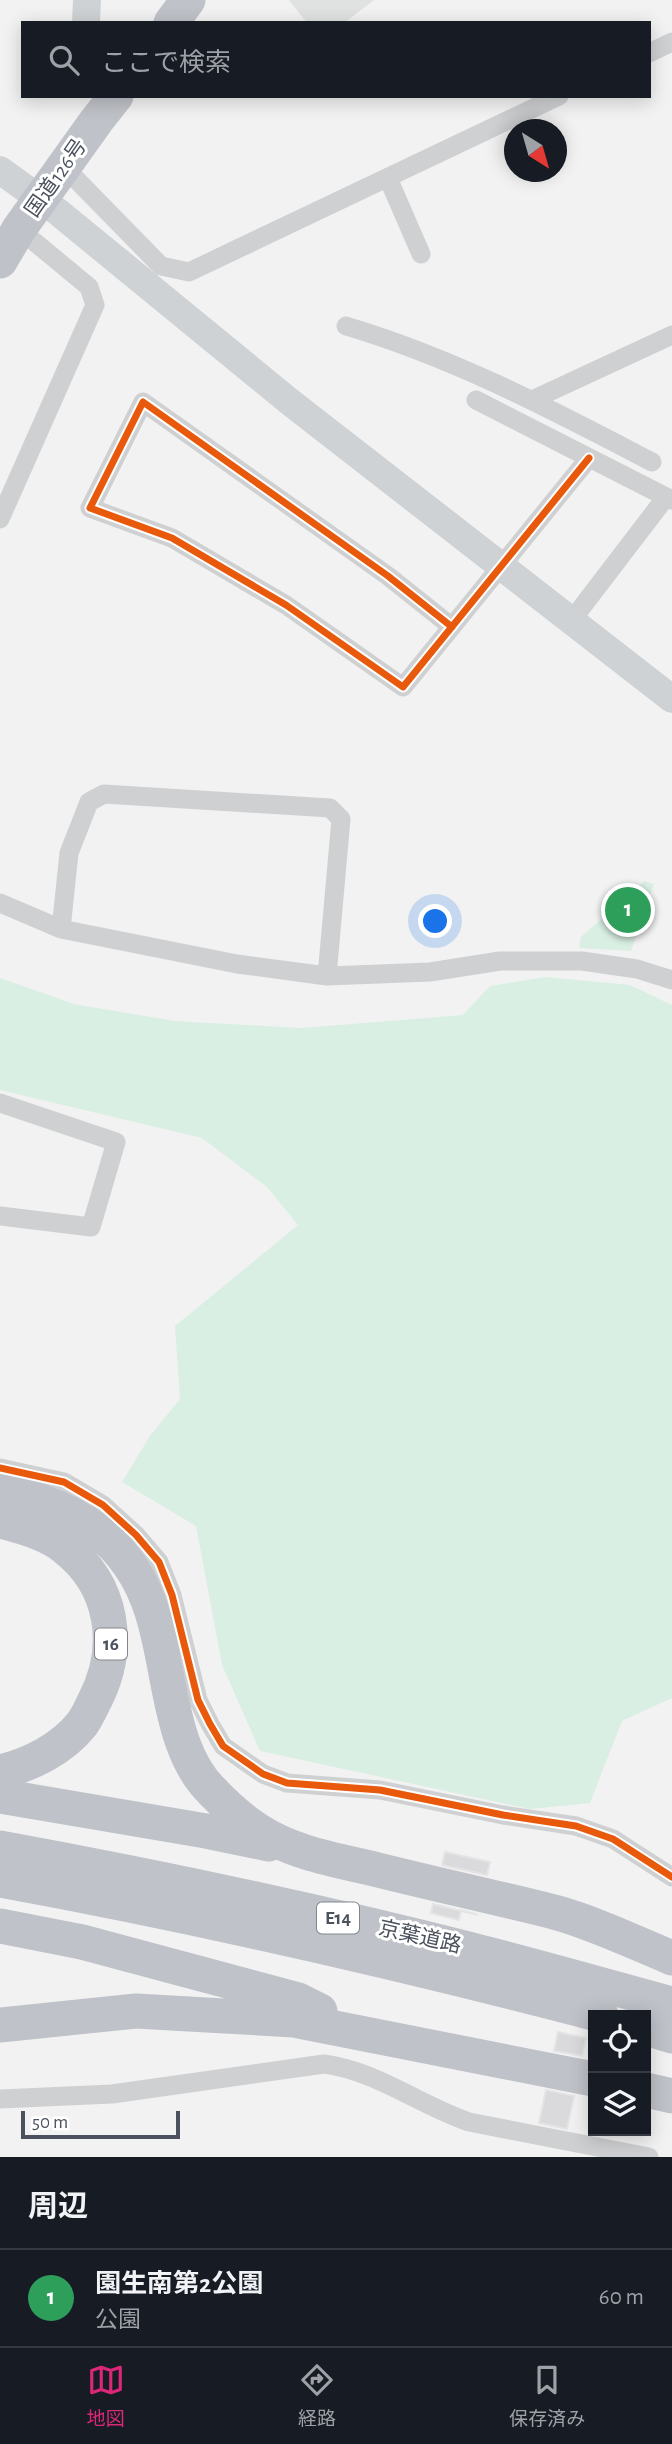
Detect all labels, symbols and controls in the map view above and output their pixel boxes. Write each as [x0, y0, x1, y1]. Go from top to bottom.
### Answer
search box [21, 21, 651, 98]
icon: search [45, 41, 83, 79]
text: ここで検索 [101, 50, 231, 76]
north arrow [504, 119, 567, 182]
street label: 国道126号 [21, 135, 90, 221]
pin: 1 [605, 884, 651, 936]
your location [418, 904, 452, 938]
road number: 16 [95, 1628, 127, 1660]
road number: E14 [317, 1902, 359, 1934]
street label: 京葉道路 [377, 1916, 464, 1957]
map controls [588, 2010, 651, 2136]
button: locate [588, 2010, 651, 2073]
button: layers [588, 2073, 651, 2136]
scale bar [21, 2108, 180, 2140]
text: 50 m [32, 2113, 68, 2132]
text: 周辺 [28, 2192, 88, 2222]
text: 園生南第2公園 [95, 2271, 263, 2297]
text: 1 [47, 2286, 55, 2309]
text: 60 m [599, 2286, 644, 2309]
text: 公園 [95, 2309, 141, 2332]
tab: 地図 [87, 2361, 125, 2431]
tab: 経路 [298, 2361, 336, 2431]
tab: 保存済み [509, 2361, 585, 2431]

